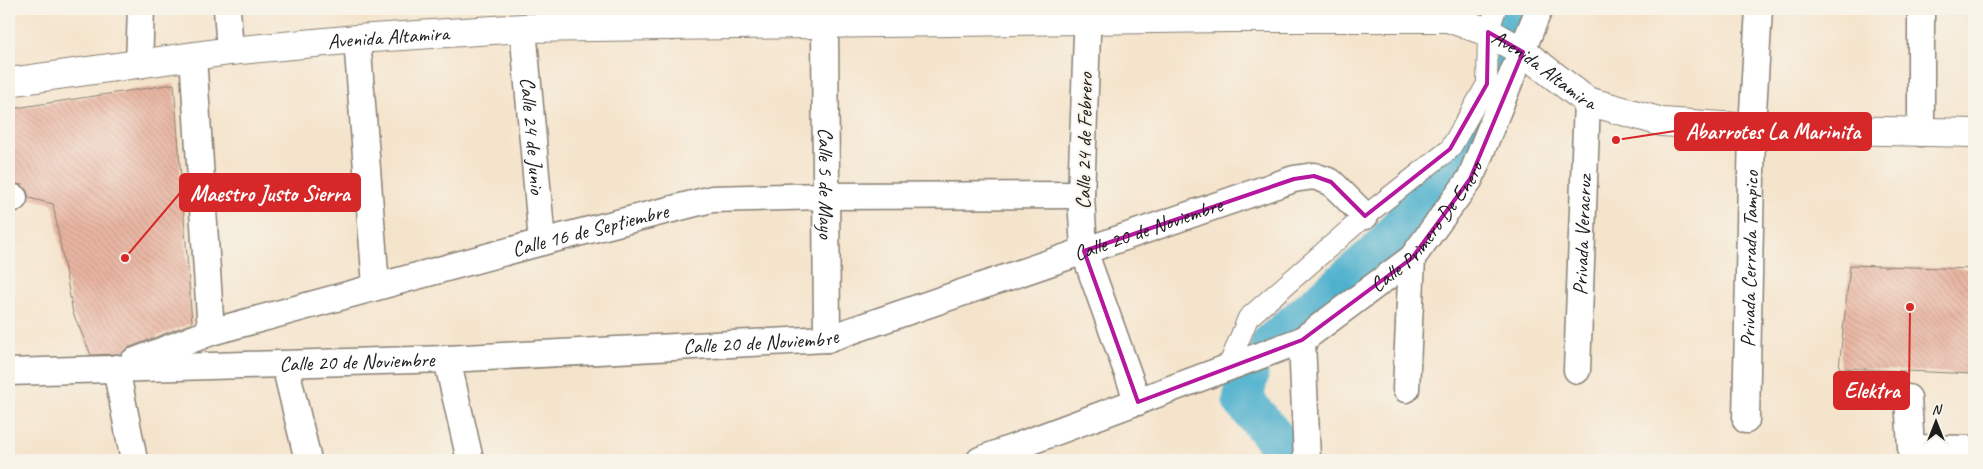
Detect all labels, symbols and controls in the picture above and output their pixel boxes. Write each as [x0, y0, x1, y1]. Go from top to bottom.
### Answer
street label: Avenida Altamira [326, 20, 452, 55]
street label: Avenida Altamira [1487, 24, 1600, 116]
street label: Calle 24 de Febrero [1070, 71, 1098, 210]
street label: Calle 24 de Junio [514, 76, 551, 197]
callout: Abarrotes La Marinita [1675, 113, 1871, 150]
text: Abarrotes La Marinita [1686, 118, 1862, 146]
street label: Calle 5 de Mayo [813, 127, 839, 240]
street label: Calle Primero De Enero [1365, 156, 1490, 298]
street label: Privada Cerrada Tampico [1734, 169, 1764, 348]
street label: Privada Veracruz [1567, 172, 1597, 296]
callout: Maestro Justo Sierra [180, 174, 360, 211]
text: Maestro Justo Sierra [190, 180, 352, 208]
street label: Calle 20 de Noviembre [1070, 191, 1227, 267]
street label: Calle 16 de Septiembre [509, 197, 672, 263]
street label: Calle 20 de Noviembre [682, 323, 843, 360]
street label: Calle 20 de Noviembre [279, 346, 436, 377]
callout: Elektra [1834, 372, 1909, 409]
text: Elektra [1844, 377, 1902, 405]
north arrow [1910, 396, 1960, 446]
text: N [1932, 401, 1943, 418]

